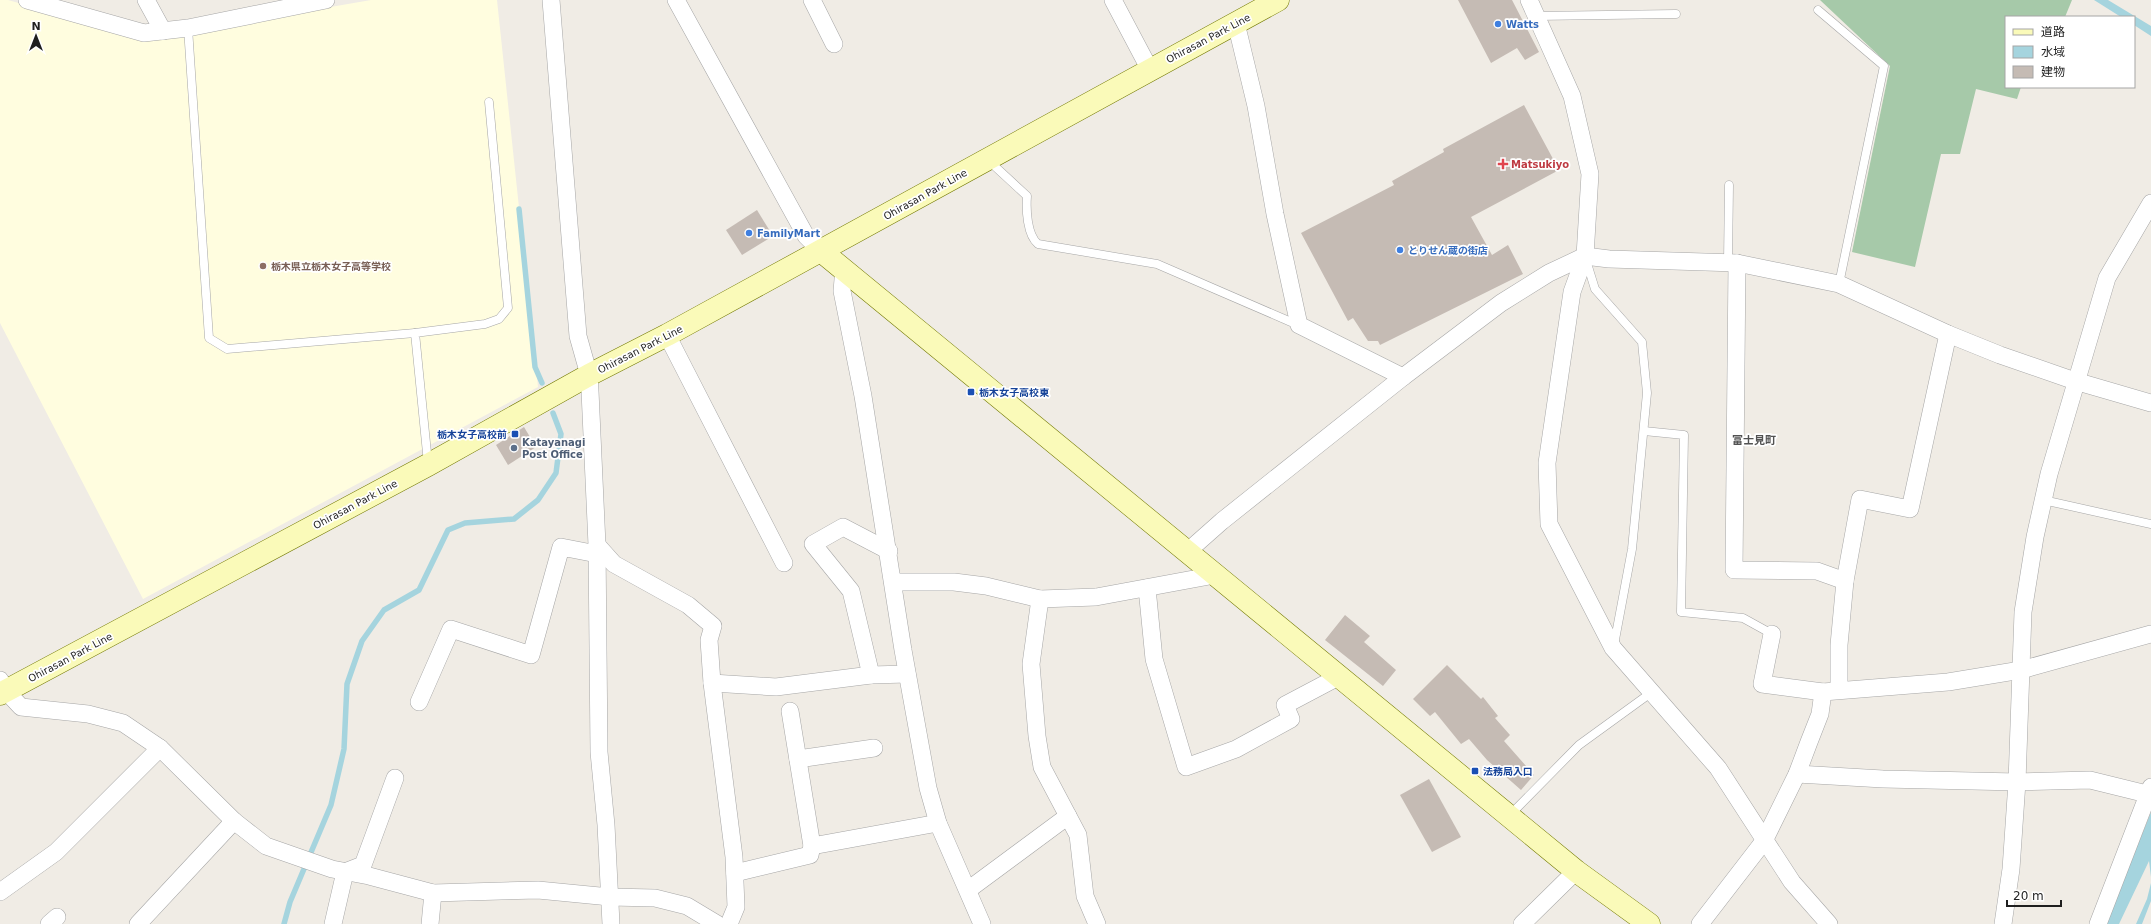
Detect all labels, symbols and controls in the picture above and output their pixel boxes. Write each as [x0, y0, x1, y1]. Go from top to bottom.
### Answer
street label: Ohirasan Park Line [1164, 12, 1252, 65]
north arrow [16, 16, 56, 56]
legend [2005, 16, 2135, 88]
marker: Watts [1493, 19, 1503, 29]
place label: Watts [1506, 19, 1539, 30]
text: N [31, 20, 41, 33]
text: 道路 [2041, 25, 2065, 39]
text: 水域 [2041, 45, 2065, 59]
text: 建物 [2041, 65, 2065, 79]
marker: Matsukiyo [1498, 159, 1508, 169]
place label: Matsukiyo [1511, 159, 1569, 170]
street label: Ohirasan Park Line [882, 167, 969, 222]
marker: FamilyMart [744, 228, 754, 238]
place label: FamilyMart [757, 228, 820, 239]
marker: とりせん蔵の街店 [1395, 245, 1405, 255]
place label: とりせん蔵の街店 [1408, 245, 1488, 256]
marker: 栃木県立栃木女子高等学校 [258, 261, 268, 271]
place label: 栃木県立栃木女子高等学校 [271, 261, 391, 272]
street label: Ohirasan Park Line [596, 323, 684, 376]
marker: 栃木女子高校東 [966, 387, 976, 397]
place label: 栃木女子高校東 [979, 387, 1050, 398]
place label: 栃木女子高校前 [437, 429, 507, 440]
marker: 栃木女子高校前 [510, 429, 520, 439]
district label: 富士見町 [1732, 434, 1776, 447]
place label: Katayanagi Post Office [522, 437, 585, 460]
marker: Katayanagi Post Office [509, 443, 519, 453]
street label: Ohirasan Park Line [311, 478, 399, 531]
street label: Ohirasan Park Line [26, 631, 114, 684]
marker: 法務局入口 [1470, 766, 1480, 776]
place label: 法務局入口 [1483, 766, 1533, 777]
scale bar [2007, 882, 2061, 908]
text: 20 m [2013, 889, 2044, 903]

